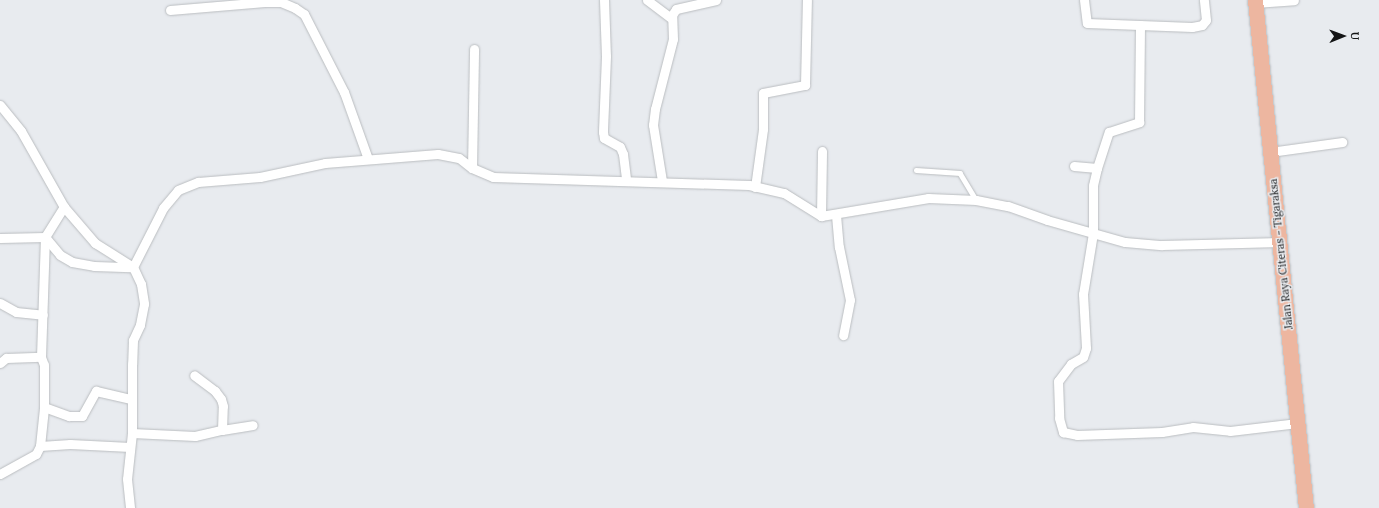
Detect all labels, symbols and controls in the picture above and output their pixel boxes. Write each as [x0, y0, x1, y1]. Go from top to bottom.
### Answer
north arrow [1323, 16, 1363, 56]
text: U [1348, 31, 1362, 40]
street label: Jalan Raya Citeras - Tigaraksa [1267, 178, 1295, 330]

